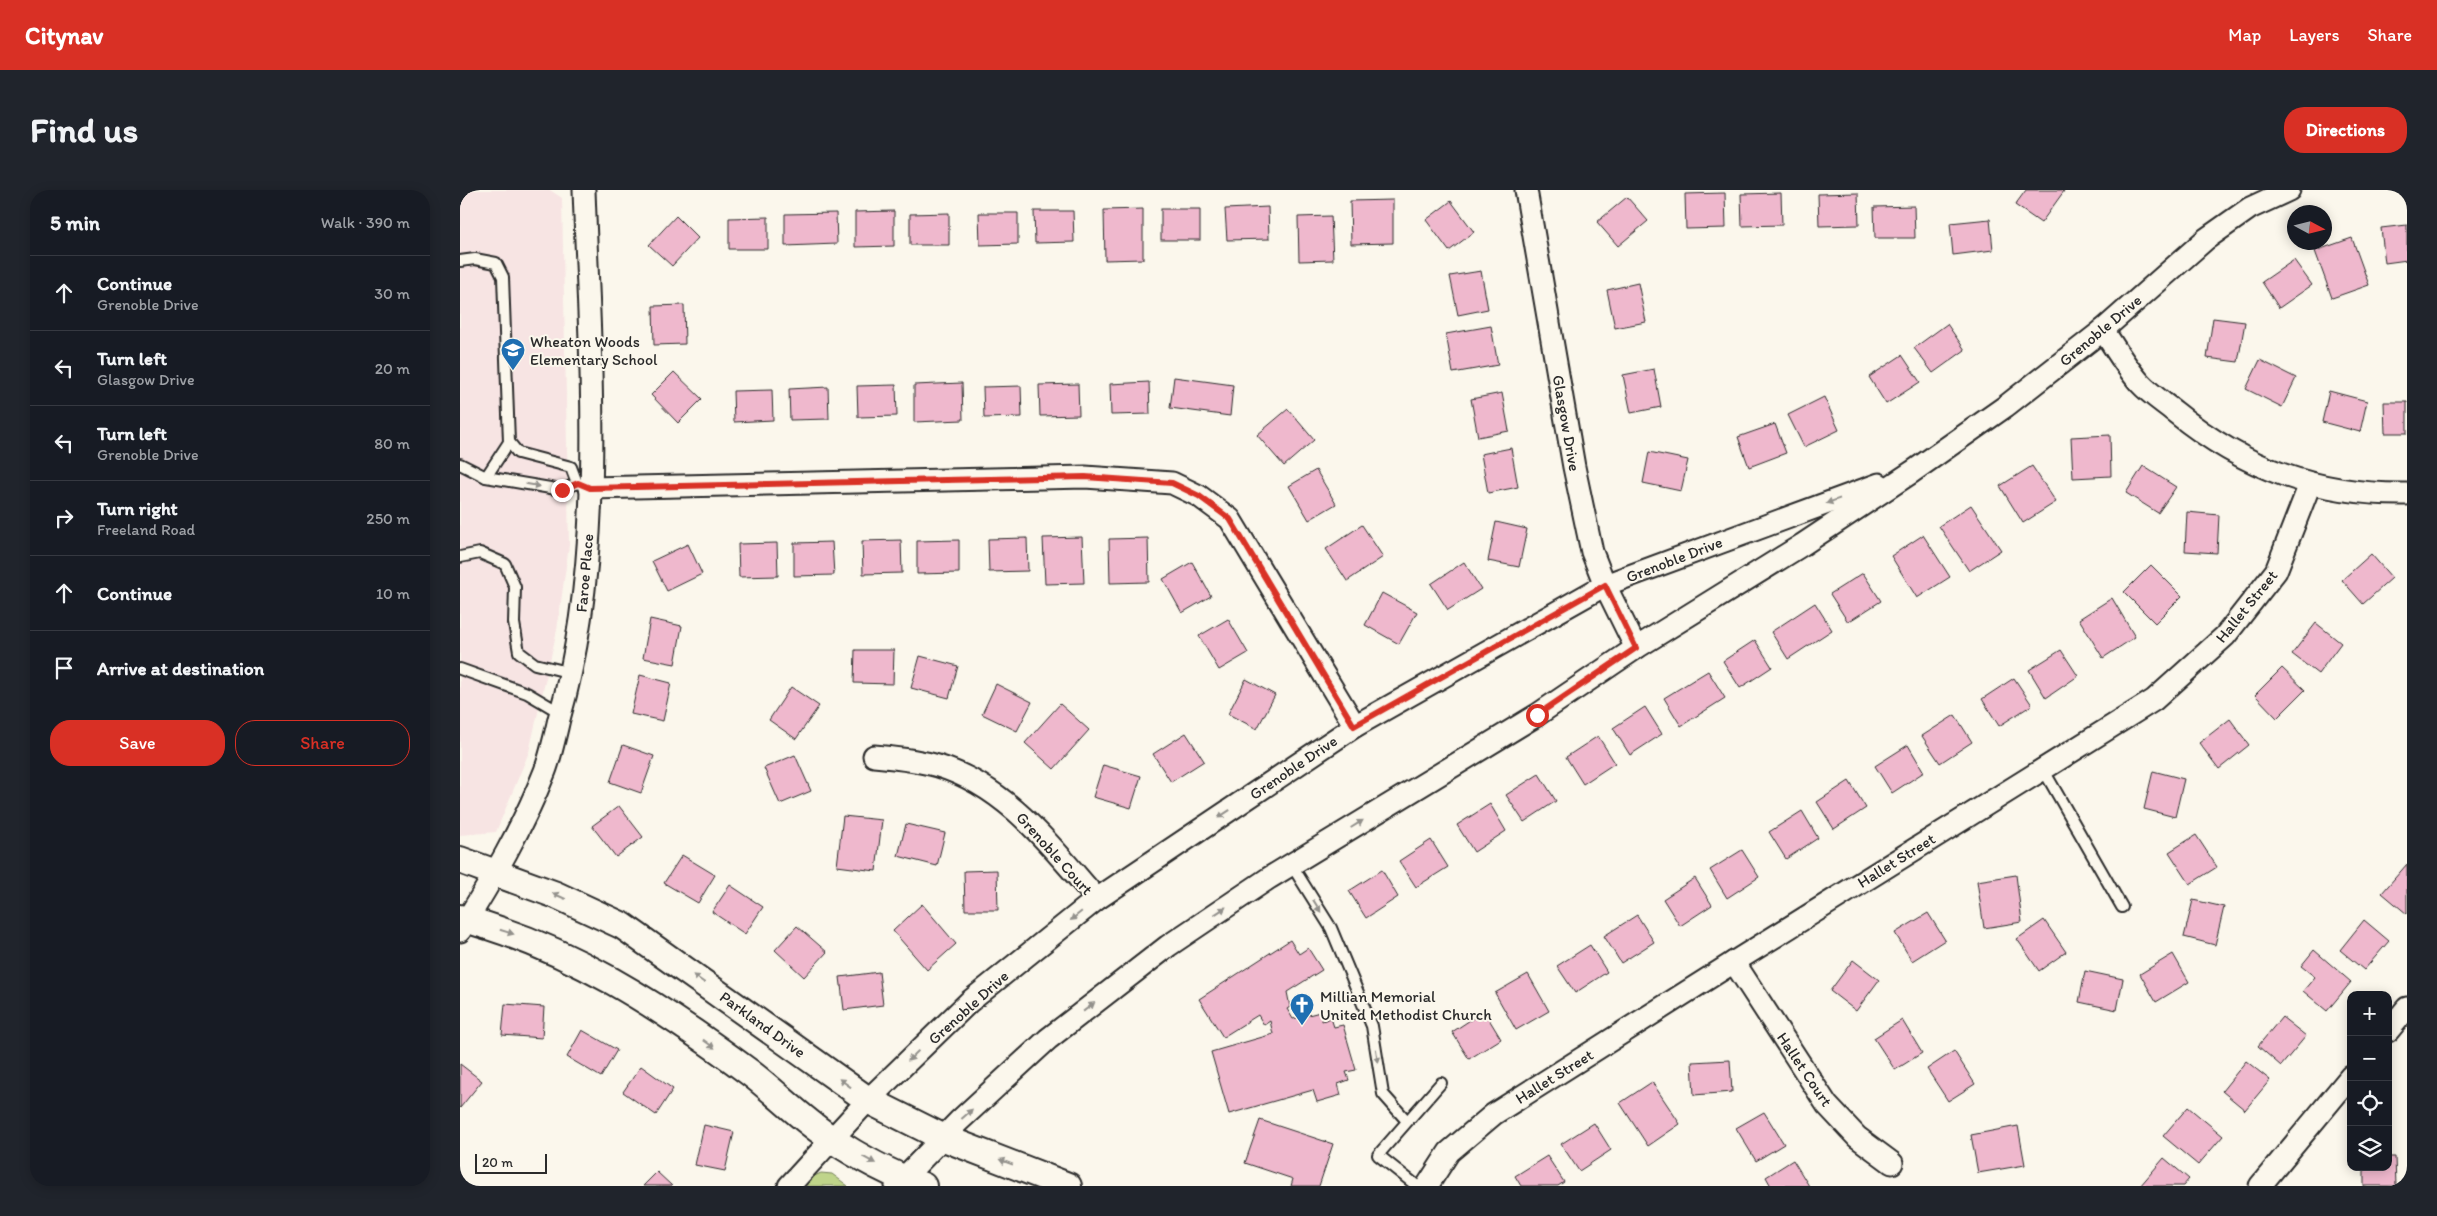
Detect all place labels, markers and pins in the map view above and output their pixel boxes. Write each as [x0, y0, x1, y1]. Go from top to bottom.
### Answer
place label: Wheaton Woods Elementary School [530, 332, 658, 369]
school or university icon: Wheaton Woods Elementary School [500, 337, 526, 371]
place label: Millian Memorial United Methodist Church [1320, 987, 1492, 1024]
church icon: Millian Memorial United Methodist Church [1289, 992, 1315, 1026]

